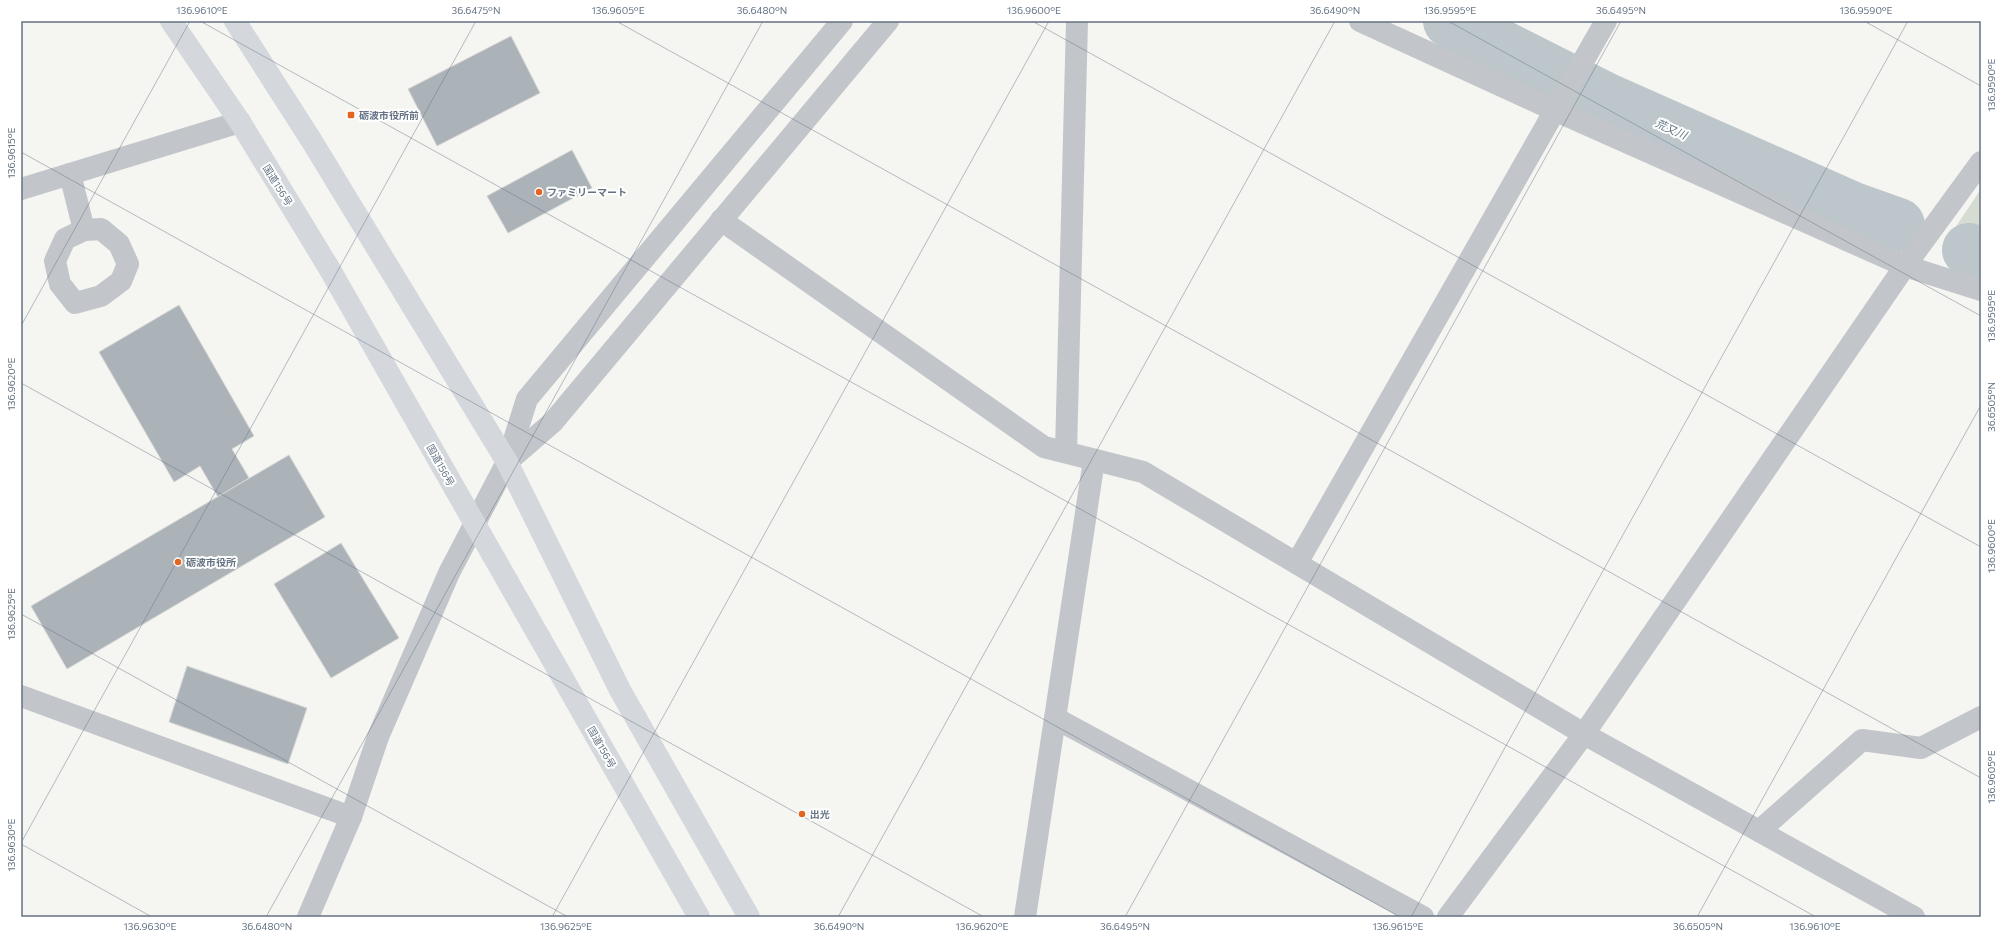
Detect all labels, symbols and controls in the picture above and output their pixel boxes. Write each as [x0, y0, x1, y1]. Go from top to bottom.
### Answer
text: 136.9610°E [176, 4, 228, 16]
text: 36.6475°N [452, 4, 500, 16]
text: 136.9605°E [591, 4, 645, 16]
text: 36.6480°N [737, 4, 787, 16]
text: 136.9600°E [1007, 4, 1061, 16]
text: 36.6490°N [1310, 4, 1360, 16]
text: 136.9595°E [1424, 4, 1476, 16]
text: 36.6495°N [1596, 4, 1646, 16]
text: 136.9590°E [1839, 4, 1893, 16]
text: 136.9590°E [1985, 58, 1997, 112]
place label: 砺波市役所前 [359, 109, 419, 121]
marker: 砺波市役所前 [346, 110, 356, 120]
water label: 荒又川 [1653, 116, 1690, 142]
text: 136.9615°E [5, 127, 17, 178]
street label: 国道156号 [261, 162, 295, 208]
place label: ファミリーマート [547, 186, 627, 198]
marker: ファミリーマート [534, 187, 544, 197]
text: 136.9595°E [1985, 290, 1997, 342]
text: 136.9620°E [5, 358, 17, 410]
text: 36.6505°N [1985, 382, 1997, 432]
street label: 国道156号 [425, 442, 457, 488]
text: 136.9600°E [1985, 519, 1997, 573]
place label: 砺波市役所 [186, 556, 236, 568]
marker: 砺波市役所 [173, 557, 183, 567]
text: 136.9625°E [5, 588, 17, 640]
street label: 国道156号 [585, 724, 619, 770]
text: 136.9605°E [1985, 750, 1997, 804]
place label: 出光 [810, 808, 830, 820]
marker: 出光 [797, 809, 807, 819]
text: 136.9630°E [5, 818, 17, 872]
text: 136.9630°E [123, 920, 177, 932]
text: 36.6480°N [242, 920, 292, 932]
text: 136.9625°E [540, 920, 592, 932]
text: 36.6490°N [814, 920, 864, 932]
text: 136.9620°E [956, 920, 1008, 932]
text: 36.6495°N [1100, 920, 1150, 932]
text: 136.9615°E [1373, 920, 1424, 932]
text: 36.6505°N [1673, 920, 1723, 932]
text: 136.9610°E [1789, 920, 1841, 932]

